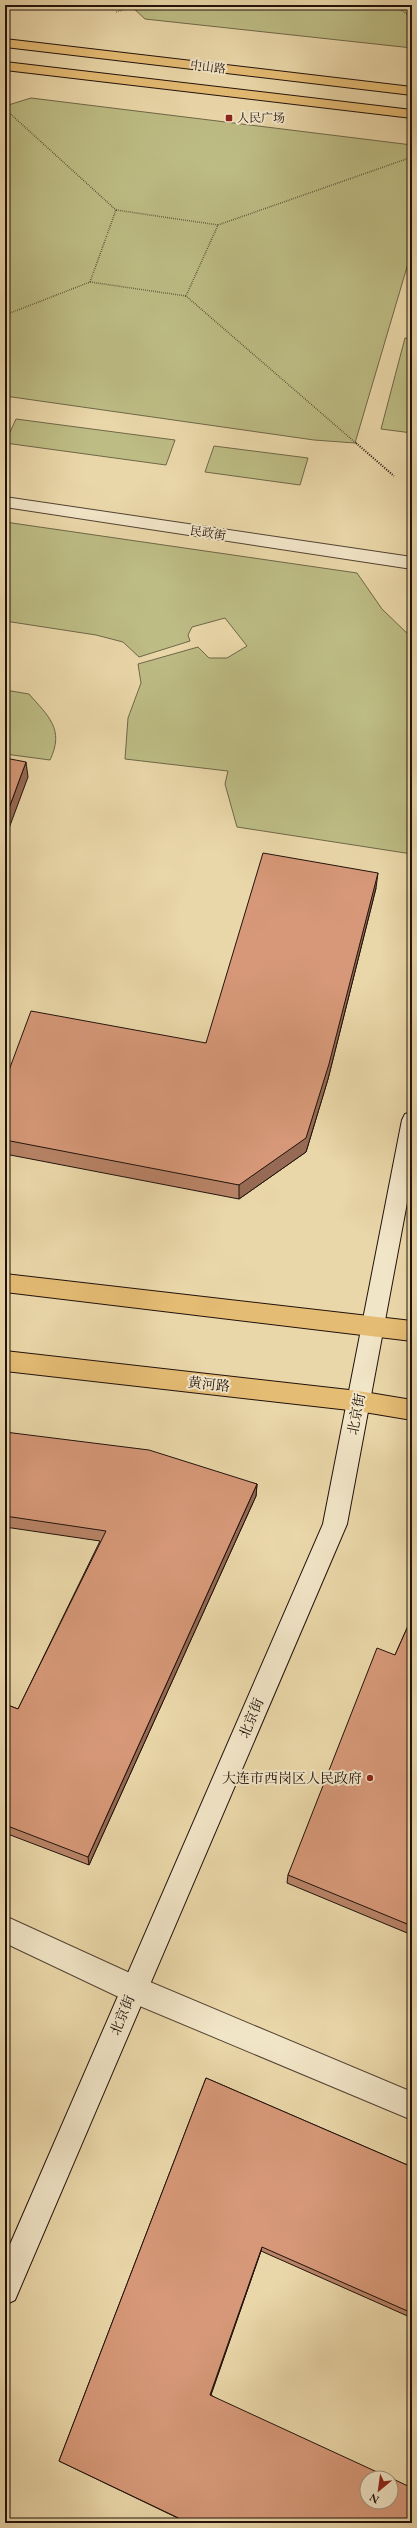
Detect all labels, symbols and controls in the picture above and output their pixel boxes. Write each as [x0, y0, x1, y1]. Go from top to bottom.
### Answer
street label: 中山路 [189, 57, 227, 77]
place label: 人民广场 [237, 110, 285, 126]
marker: 人民广场 [224, 113, 234, 123]
street label: 民政街 [189, 522, 228, 544]
street label: 黄河路 [187, 1373, 231, 1395]
street label: 北京街 [343, 1392, 369, 1436]
street label: 北京街 [235, 1695, 267, 1741]
place label: 大连市西岗区人民政府 [222, 1769, 362, 1787]
marker: 大连市西岗区人民政府 [365, 1773, 375, 1783]
street label: 北京街 [106, 1992, 138, 2038]
north arrow [359, 2470, 399, 2510]
text: N [367, 2490, 381, 2507]

